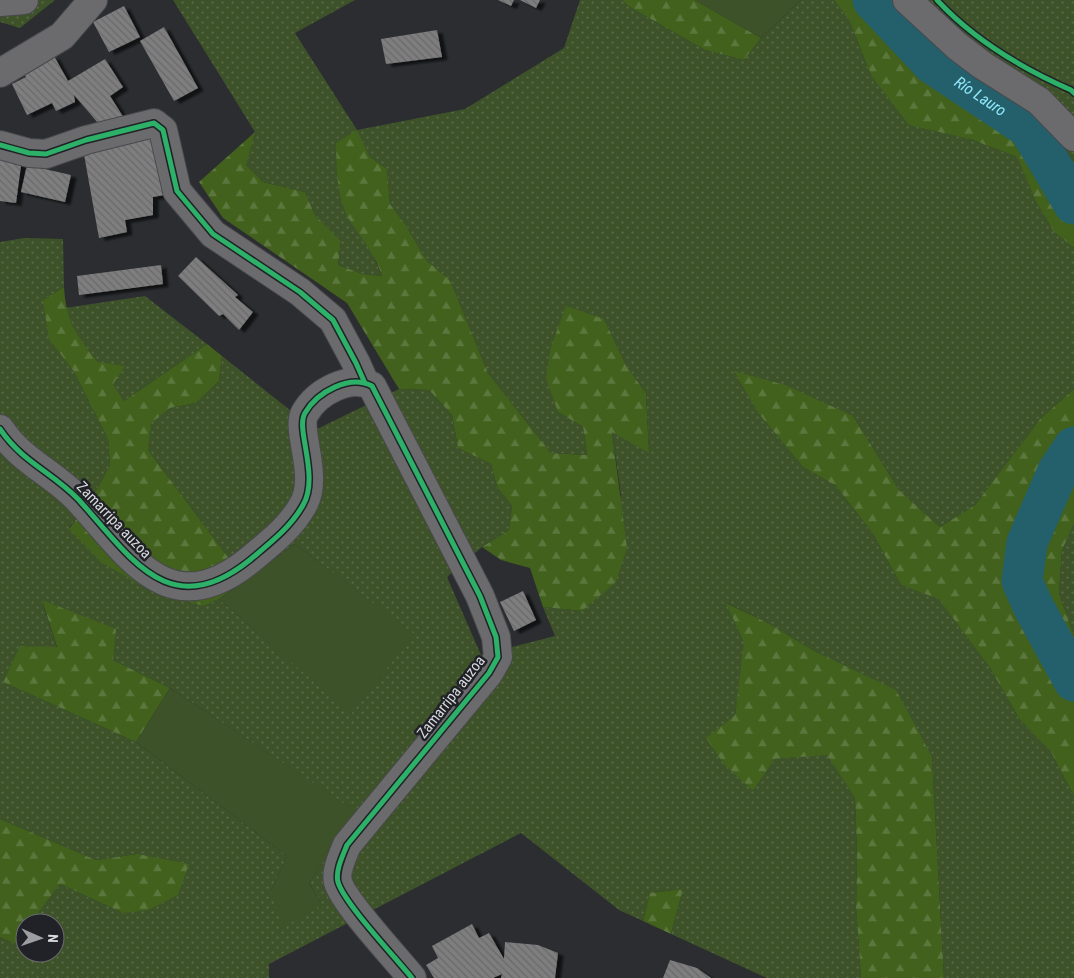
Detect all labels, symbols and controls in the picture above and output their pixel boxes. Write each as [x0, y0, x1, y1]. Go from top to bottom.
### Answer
water label: Río Lauro [951, 72, 1010, 120]
street label: Zamarripa auzoa [73, 478, 155, 562]
street label: Zamarripa auzoa [413, 652, 489, 742]
north arrow [15, 913, 65, 963]
text: N [45, 934, 61, 943]

